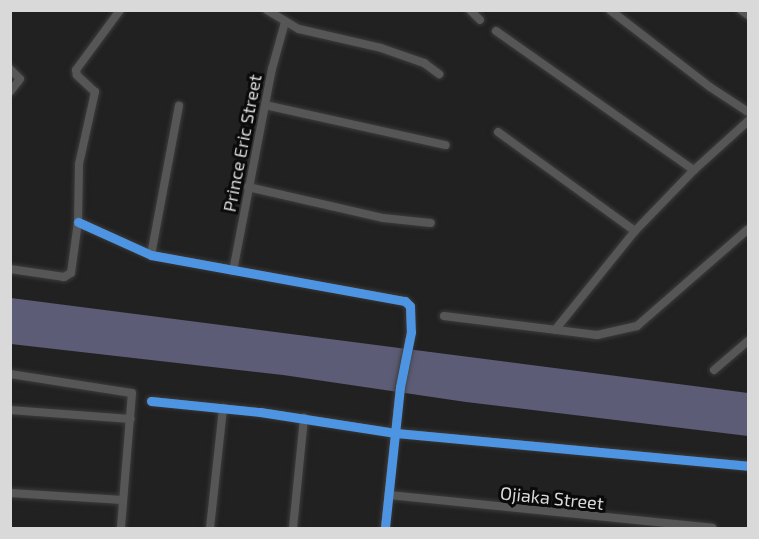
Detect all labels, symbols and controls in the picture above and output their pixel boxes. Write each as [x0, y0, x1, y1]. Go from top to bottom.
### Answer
street label: Prince Eric Street [218, 72, 266, 214]
street label: Ojiaka Street [499, 482, 605, 514]

